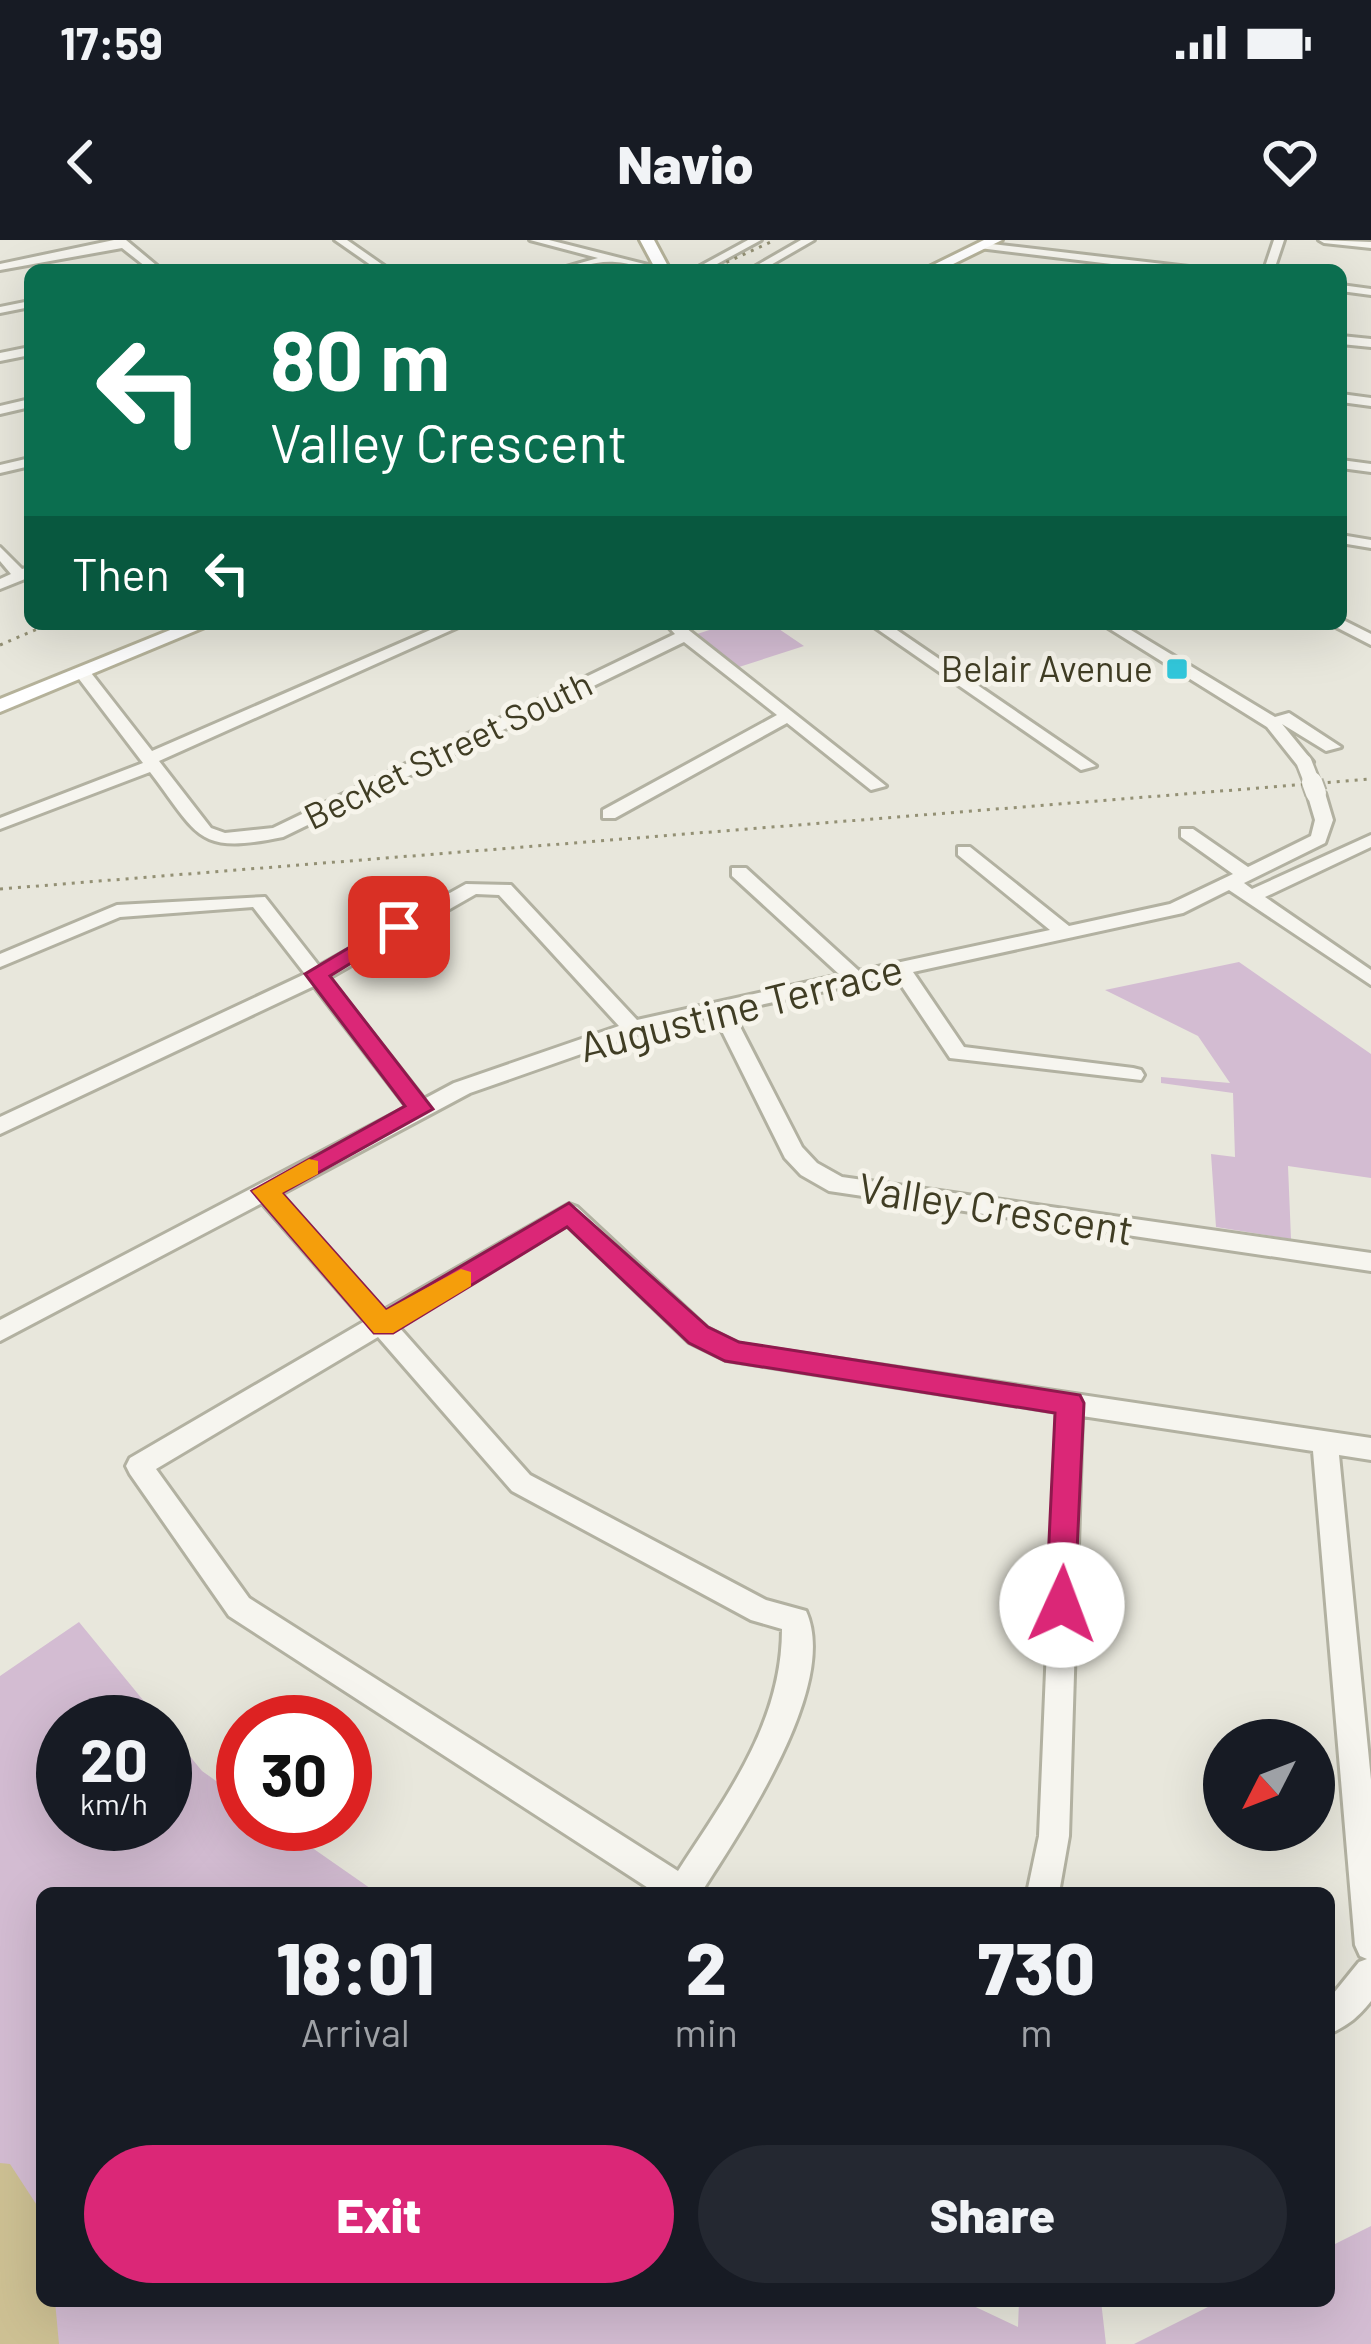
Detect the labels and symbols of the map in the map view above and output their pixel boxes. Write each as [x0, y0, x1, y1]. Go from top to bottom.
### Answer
place label: Belair Avenue [941, 646, 1153, 689]
marker: Belair Avenue [1164, 656, 1190, 682]
street label: Becket Street South [296, 660, 598, 837]
pin [348, 876, 450, 978]
street label: Augustine Terrace [574, 942, 908, 1071]
street label: Valley Crescent [855, 1161, 1137, 1254]
position arrow [999, 1542, 1125, 1668]
speed limit sign: 30 [216, 1695, 372, 1851]
north arrow [1203, 1719, 1335, 1851]

